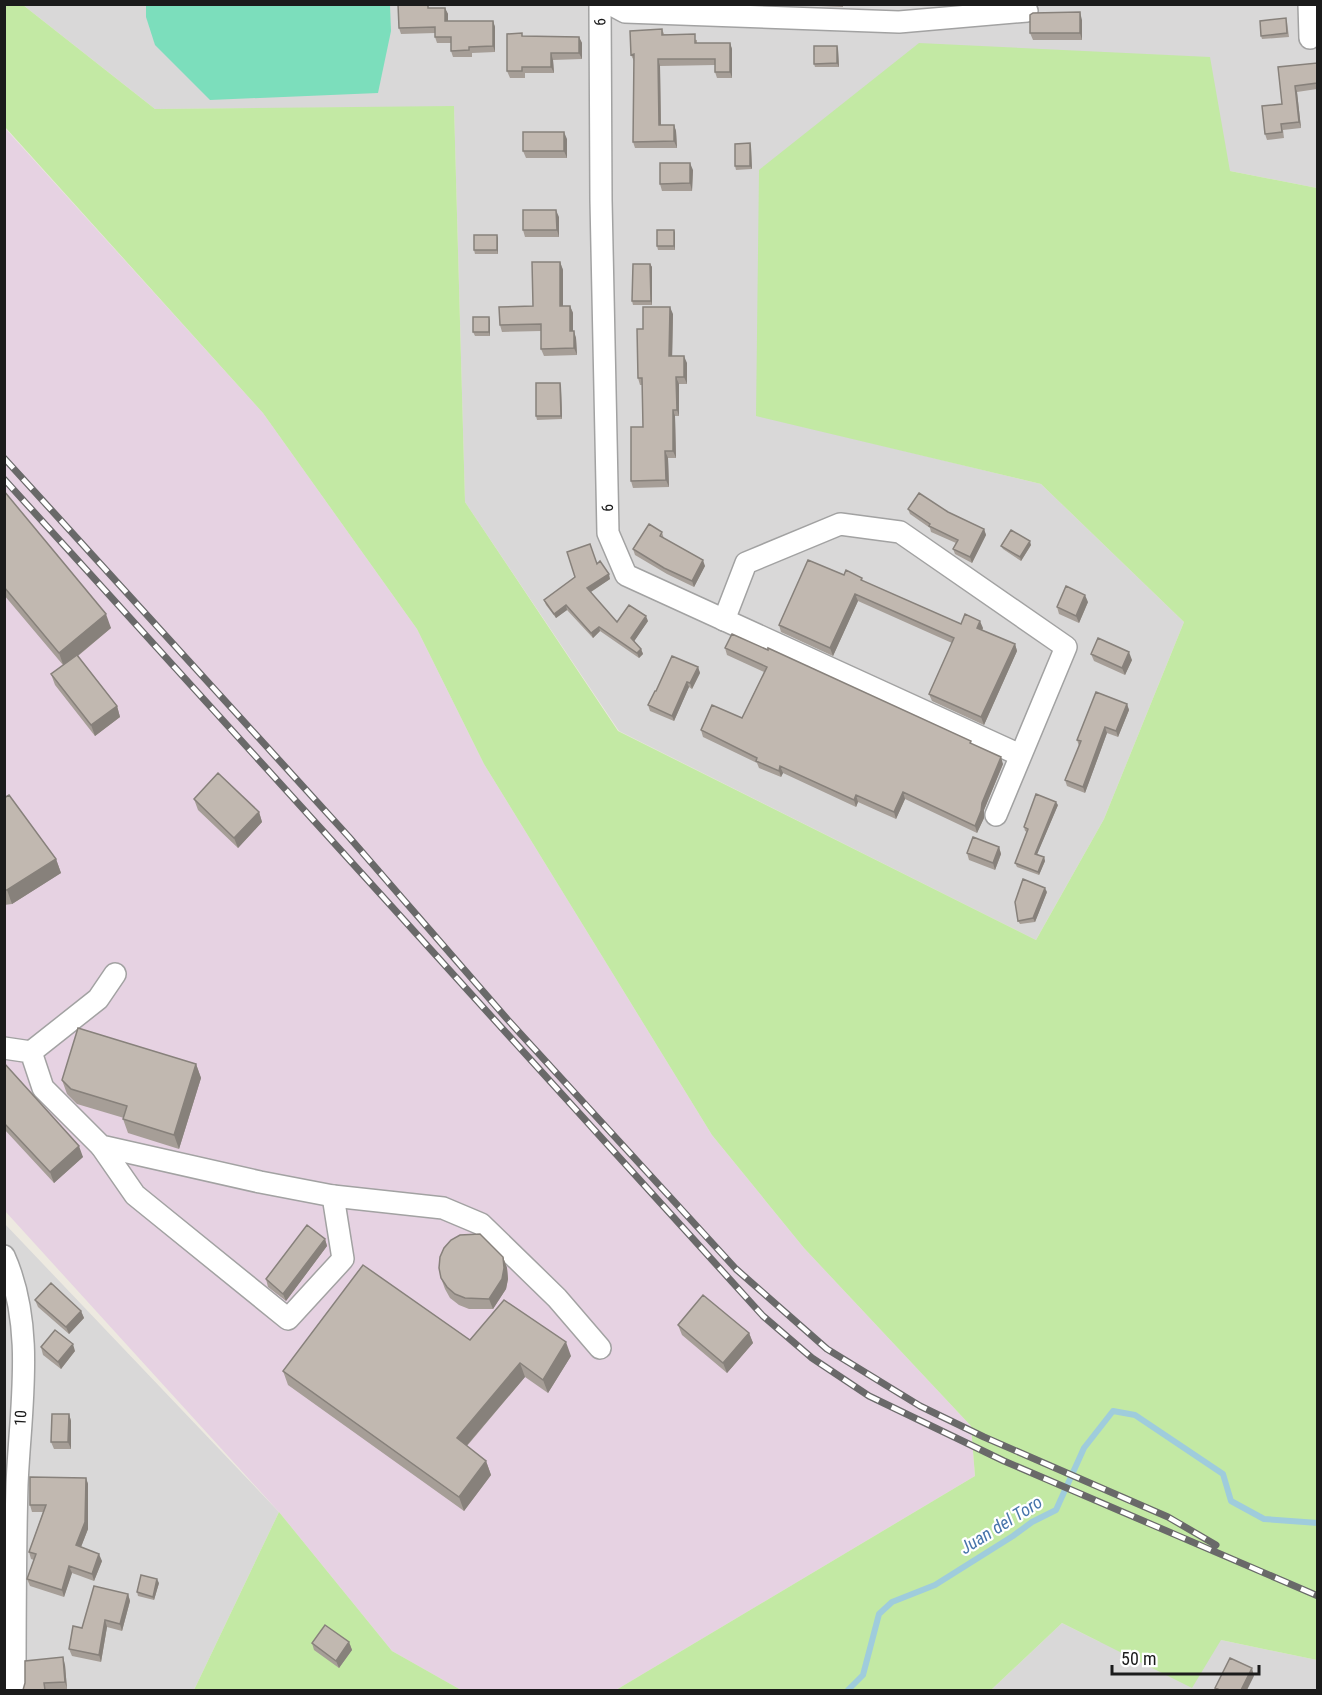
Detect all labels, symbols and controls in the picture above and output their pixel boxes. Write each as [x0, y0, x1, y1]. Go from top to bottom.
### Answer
street label: 9 [590, 18, 609, 26]
street label: 9 [597, 504, 617, 512]
street label: 10 [11, 1410, 30, 1426]
water label: Juan del Toro [956, 1491, 1046, 1558]
scale bar [1112, 1638, 1259, 1676]
text: 50 m [1121, 1648, 1156, 1669]

